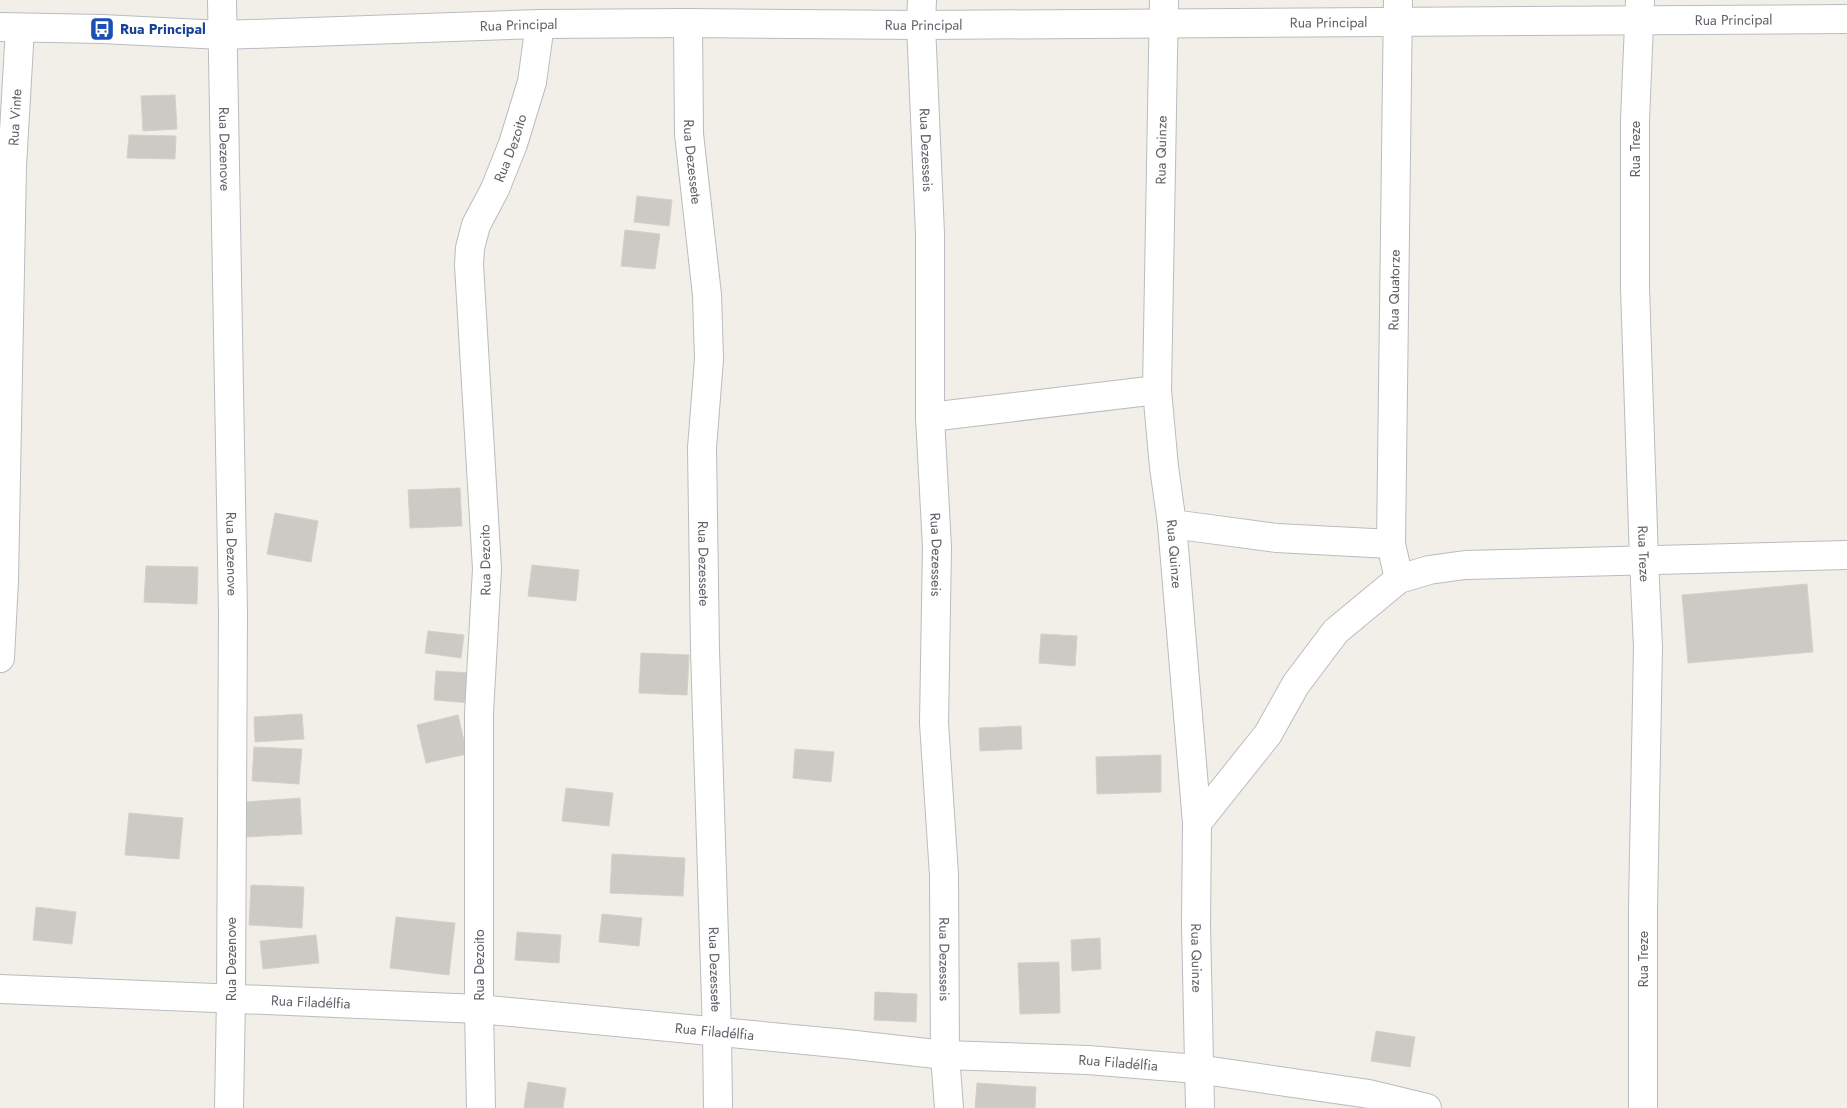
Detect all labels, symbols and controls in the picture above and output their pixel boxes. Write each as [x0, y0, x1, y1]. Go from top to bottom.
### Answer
street label: Rua Principal [1695, 9, 1773, 30]
street label: Rua Principal [1290, 12, 1368, 33]
street label: Rua Principal [480, 14, 558, 36]
street label: Rua Principal [885, 15, 963, 35]
bus stop icon: Rua Principal [89, 16, 115, 42]
place label: Rua Principal [120, 19, 206, 39]
street label: Rua Vinte [3, 88, 26, 146]
street label: Rua Dezenove [214, 107, 235, 191]
street label: Rua Dezesseis [915, 107, 938, 193]
street label: Rua Dezoito [489, 111, 532, 185]
street label: Rua Quinze [1150, 115, 1172, 185]
street label: Rua Dezessete [679, 119, 707, 205]
street label: Rua Treze [1625, 121, 1645, 177]
street label: Rua Quatorze [1383, 249, 1405, 331]
street label: Rua Dezenove [221, 512, 243, 596]
street label: Rua Dezesseis [925, 512, 947, 597]
street label: Rua Quinze [1161, 518, 1187, 589]
street label: Rua Dezessete [693, 521, 714, 606]
street label: Rua Dezoito [474, 524, 496, 596]
street label: Rua Treze [1633, 525, 1655, 582]
street label: Rua Dezenove [221, 917, 241, 1001]
street label: Rua Dezesseis [934, 917, 955, 1002]
street label: Rua Quinze [1186, 923, 1207, 993]
street label: Rua Dezessete [704, 927, 726, 1012]
street label: Rua Dezoito [469, 929, 489, 1001]
street label: Rua Treze [1633, 931, 1653, 987]
street label: Rua Filadélfia [271, 990, 351, 1014]
street label: Rua Filadélfia [674, 1018, 755, 1045]
street label: Rua Filadélfia [1078, 1050, 1159, 1076]

